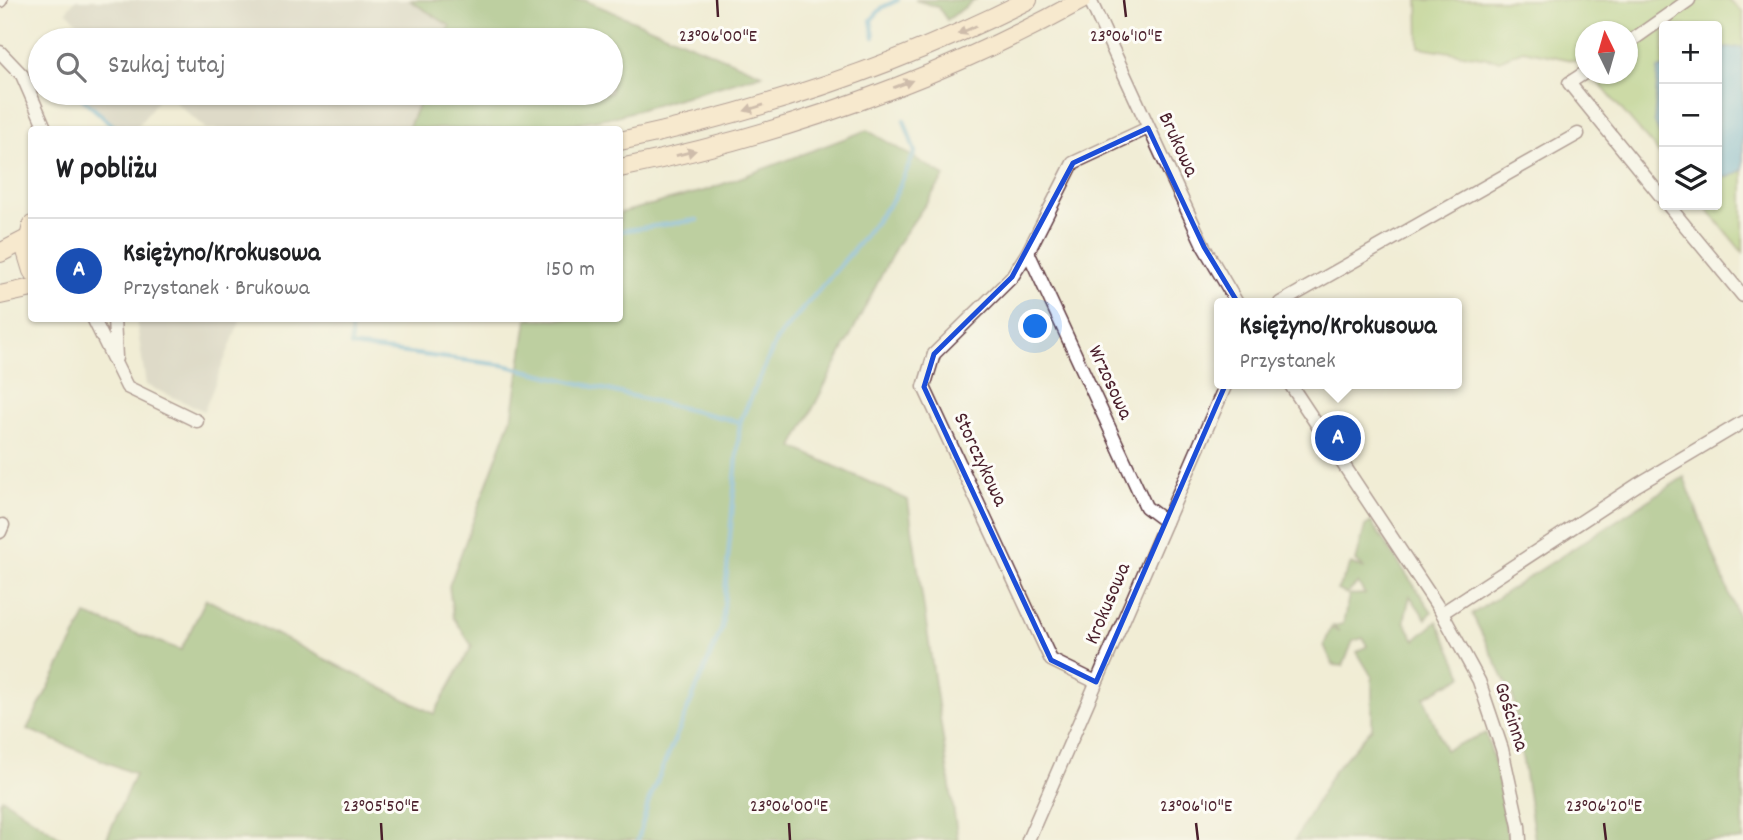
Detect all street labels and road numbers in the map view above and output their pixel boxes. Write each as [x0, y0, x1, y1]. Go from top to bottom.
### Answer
street label: Brukowa [1149, 108, 1205, 183]
street label: Wrzosowa [1079, 341, 1140, 426]
street label: Storczykowa [944, 408, 1014, 513]
street label: Krokusowa [1078, 557, 1140, 649]
street label: Gościnna [1485, 679, 1536, 756]

